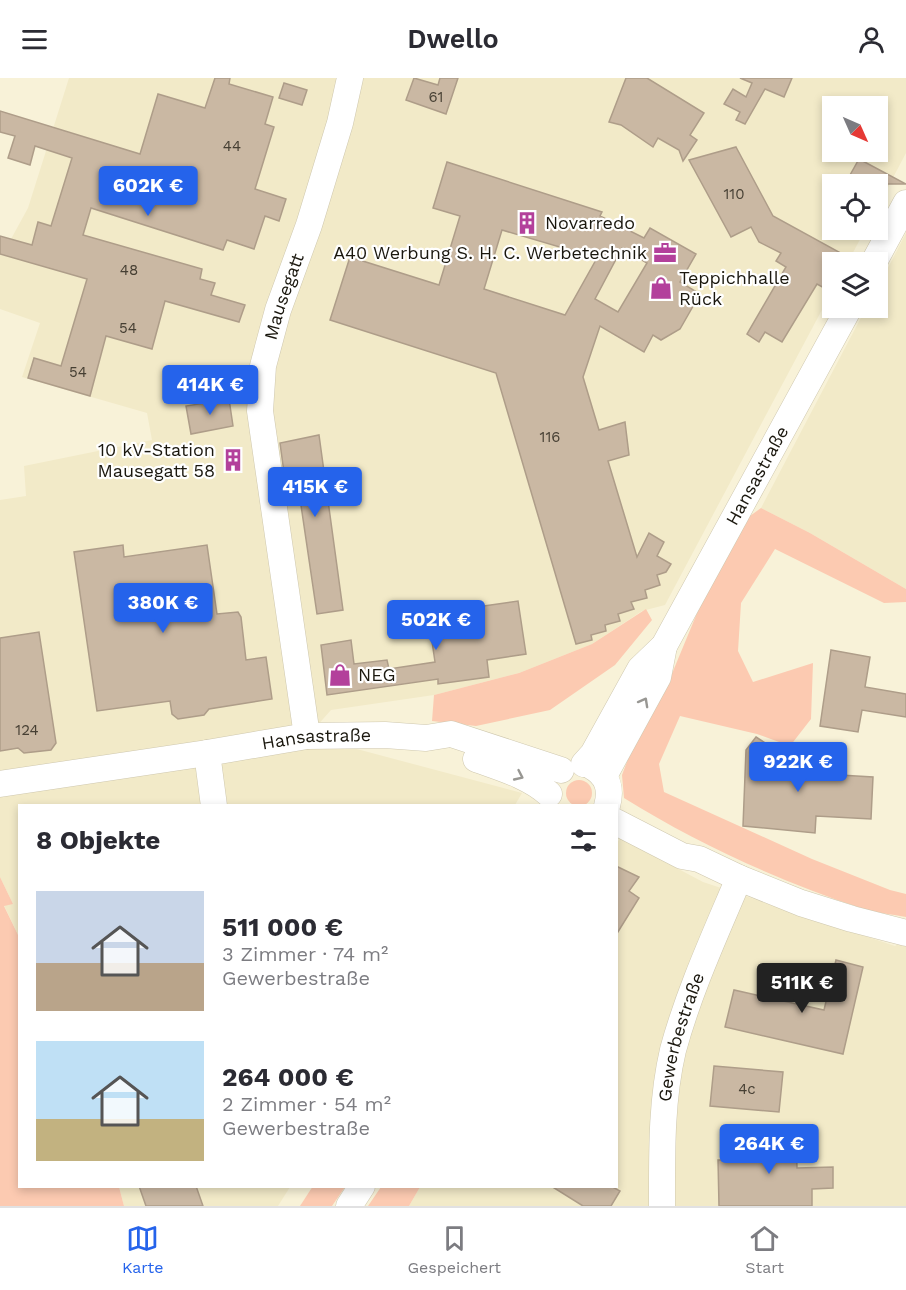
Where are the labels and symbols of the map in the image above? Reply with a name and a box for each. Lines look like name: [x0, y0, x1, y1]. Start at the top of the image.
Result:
house number: 61: [429, 88, 443, 106]
north arrow: [822, 96, 888, 162]
house number: 44: [223, 137, 241, 155]
pin: 602K €: [99, 166, 197, 217]
house number: 110: [723, 185, 745, 203]
building icon: Novarredo: [514, 210, 540, 236]
place label: Novarredo: [545, 212, 635, 233]
office icon: A40 Werbung S. H. C. Werbetechnik: [652, 240, 678, 266]
place label: A40 Werbung S. H. C. Werbetechnik: [333, 242, 647, 263]
street label: Mausegatt: [260, 250, 308, 342]
house number: 48: [120, 261, 138, 279]
place label: Teppichhalle Rück: [679, 267, 790, 309]
shop icon: Teppichhalle Rück: [648, 275, 674, 301]
house number: 54: [119, 319, 137, 337]
house number: 54: [69, 363, 87, 381]
pin: 414K €: [161, 365, 259, 416]
street label: Hansastraße: [721, 422, 792, 529]
house number: 116: [540, 428, 560, 446]
place label: 10 kV-Station Mausegatt 58: [98, 439, 215, 481]
building icon: 10 kV-Station Mausegatt 58: [220, 447, 246, 473]
pin: 415K €: [266, 467, 364, 518]
pin: 380K €: [114, 583, 212, 634]
pin: 502K €: [387, 600, 485, 651]
shop icon: NEG: [327, 662, 353, 688]
place label: NEG: [358, 664, 395, 685]
one-way arrow: [637, 697, 648, 708]
house number: 124: [15, 721, 39, 739]
street label: Hansastraße: [260, 724, 371, 754]
pin: 922K €: [749, 742, 847, 793]
one-way arrow: [513, 768, 524, 780]
pin: 511K €: [753, 963, 851, 1014]
street label: Gewerbestraße: [654, 969, 708, 1103]
house number: 4c: [738, 1080, 756, 1098]
pin: 264K €: [720, 1124, 818, 1175]

